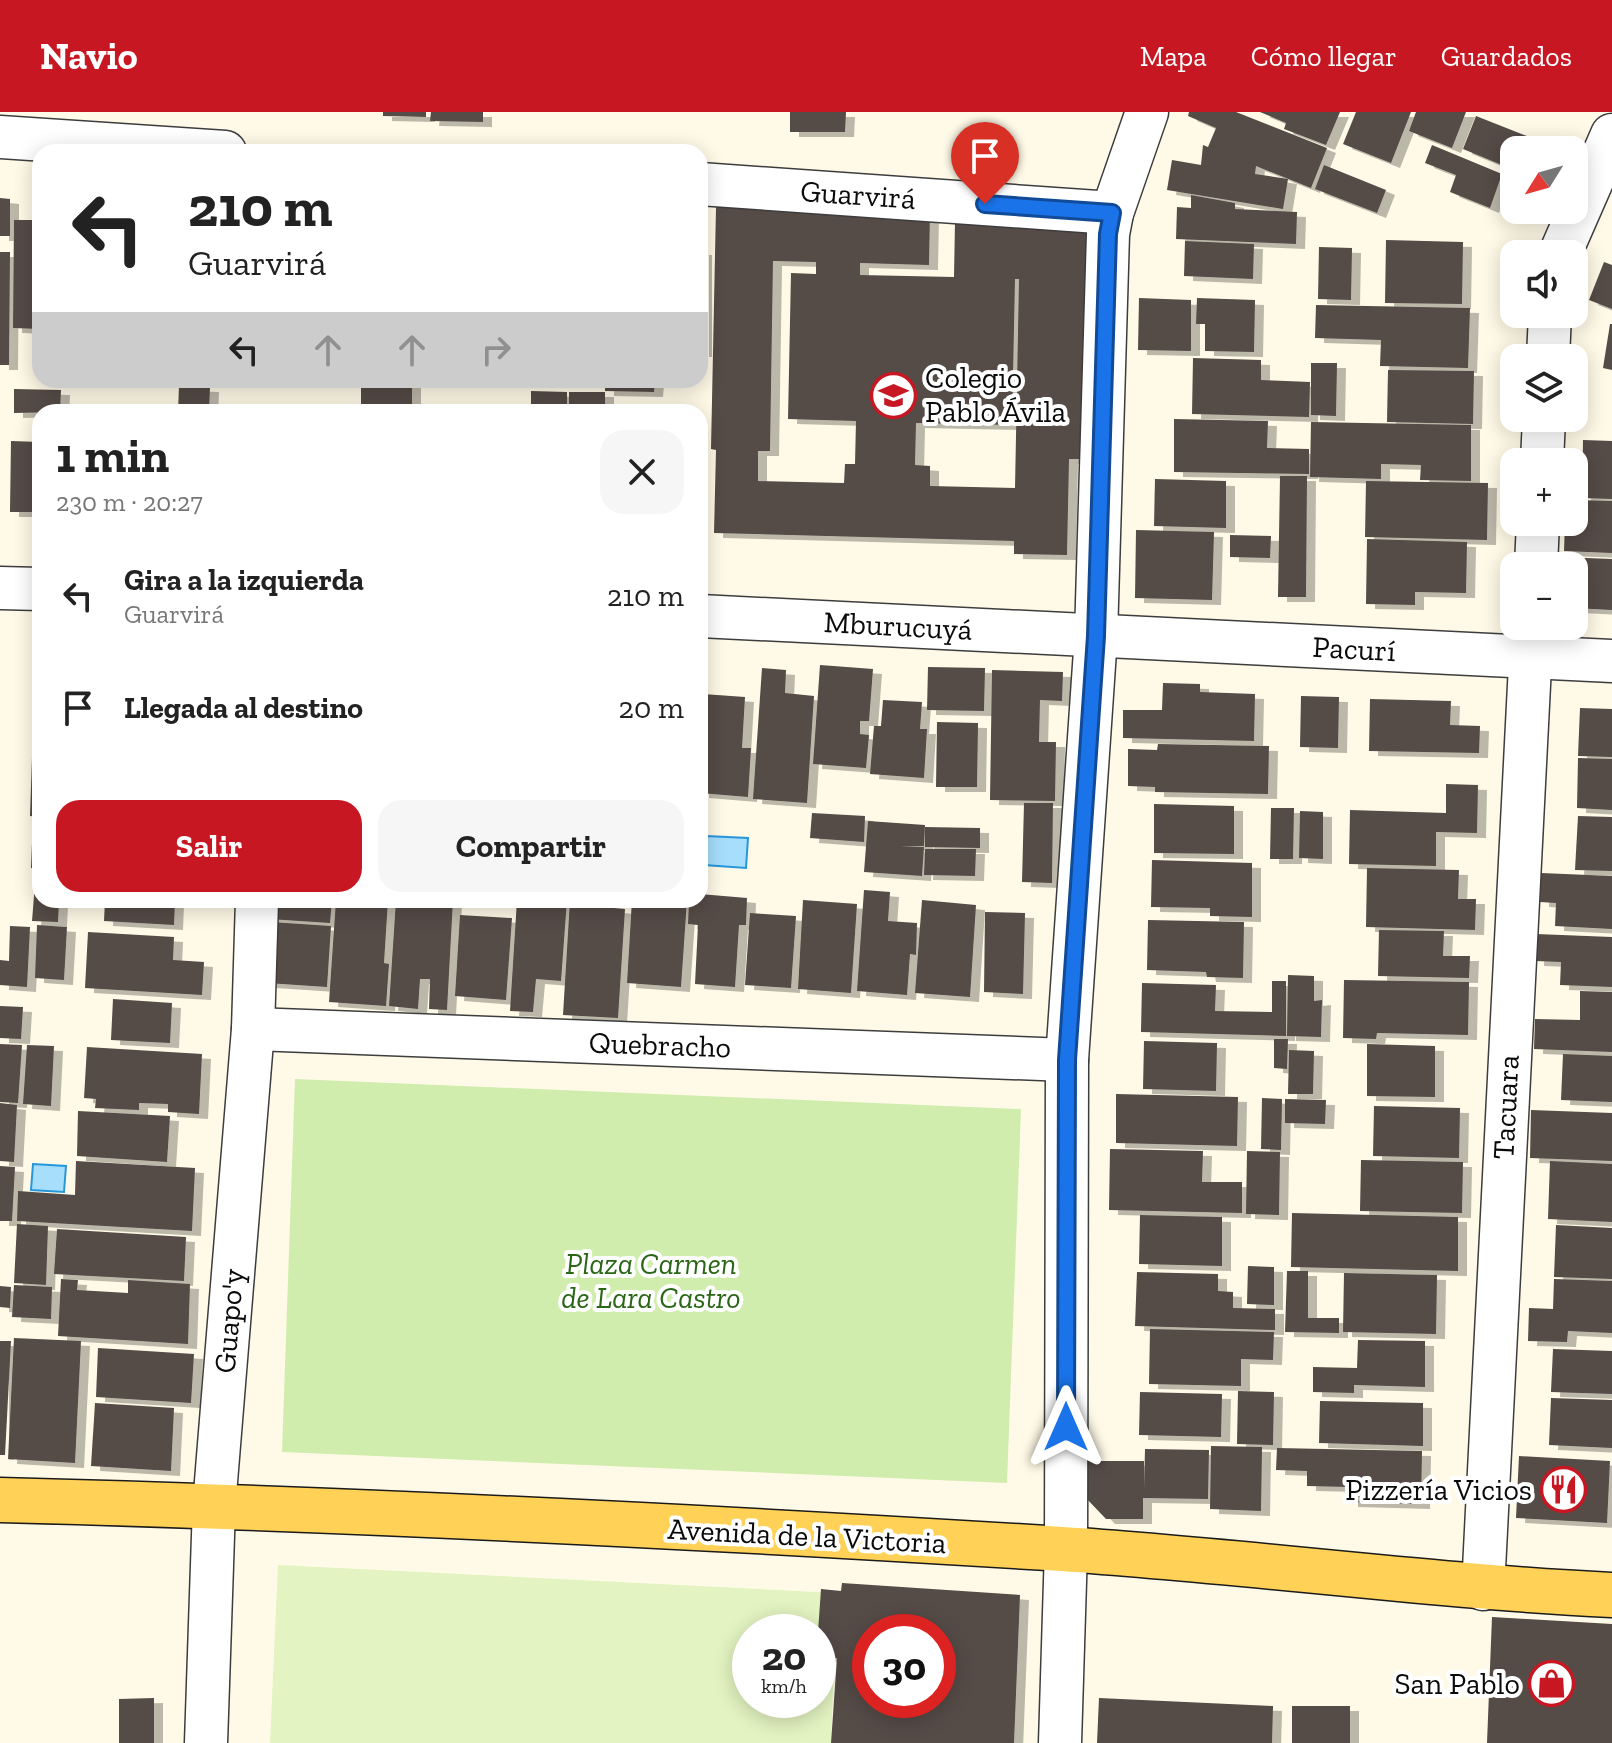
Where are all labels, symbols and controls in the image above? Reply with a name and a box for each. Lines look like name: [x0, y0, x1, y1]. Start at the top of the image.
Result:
text: Navio: [40, 33, 138, 79]
text: Mapa: [1140, 40, 1207, 73]
text: Cómo llegar: [1251, 40, 1397, 73]
text: Guardados: [1441, 40, 1572, 73]
pin: [951, 122, 1019, 204]
icon: arrive: [963, 134, 1007, 178]
north arrow: [1500, 136, 1588, 224]
map controls: [1500, 136, 1588, 640]
text: 210 m: [188, 173, 332, 240]
street label: Guarvirá: [799, 173, 917, 217]
icon: left: [56, 176, 160, 280]
button: sound: [1500, 240, 1588, 328]
text: Guarvirá: [188, 241, 327, 284]
icon: left: [222, 328, 266, 372]
icon: ahead: [306, 328, 350, 372]
icon: ahead: [390, 328, 434, 372]
icon: right: [474, 328, 518, 372]
button: layers: [1500, 344, 1588, 432]
place label: Colegio Pablo Ávila: [925, 360, 1066, 430]
school or university icon: Colegio Pablo Ávila: [870, 371, 918, 419]
text: 1 min: [56, 427, 169, 484]
button: close: [600, 430, 684, 514]
button: +: [1500, 448, 1588, 536]
text: 230 m · 20:27: [56, 486, 203, 518]
button: −: [1500, 552, 1588, 640]
text: Gira a la izquierda: [124, 562, 364, 598]
icon: left: [56, 574, 100, 618]
text: 210 m: [607, 578, 684, 614]
text: Guarvirá: [124, 598, 224, 630]
street label: Mburucuyá: [823, 604, 973, 648]
street label: Pacurí: [1311, 629, 1397, 669]
icon: arrive: [56, 686, 100, 730]
text: Llegada al destino: [124, 690, 363, 726]
text: 20 m: [619, 690, 684, 726]
button: Salir: [56, 800, 362, 892]
button: Compartir: [378, 800, 684, 892]
street label: Quebracho: [588, 1025, 732, 1065]
street label: Tacuara: [1485, 1054, 1527, 1160]
park label: Plaza Carmen de Lara Castro: [561, 1246, 741, 1316]
street label: Guapo'y: [207, 1267, 252, 1375]
position arrow: [1024, 1385, 1108, 1469]
restaurant icon: Pizzería Vicios: [1539, 1466, 1587, 1514]
place label: Pizzería Vicios: [1345, 1472, 1532, 1508]
street label: Avenida de la Victoria: [667, 1511, 947, 1561]
speed limit sign: 30: [852, 1614, 956, 1718]
text: 20: [762, 1632, 806, 1680]
shop icon: San Pablo: [1527, 1660, 1575, 1708]
place label: San Pablo: [1395, 1666, 1520, 1702]
text: km/h: [761, 1674, 807, 1698]

